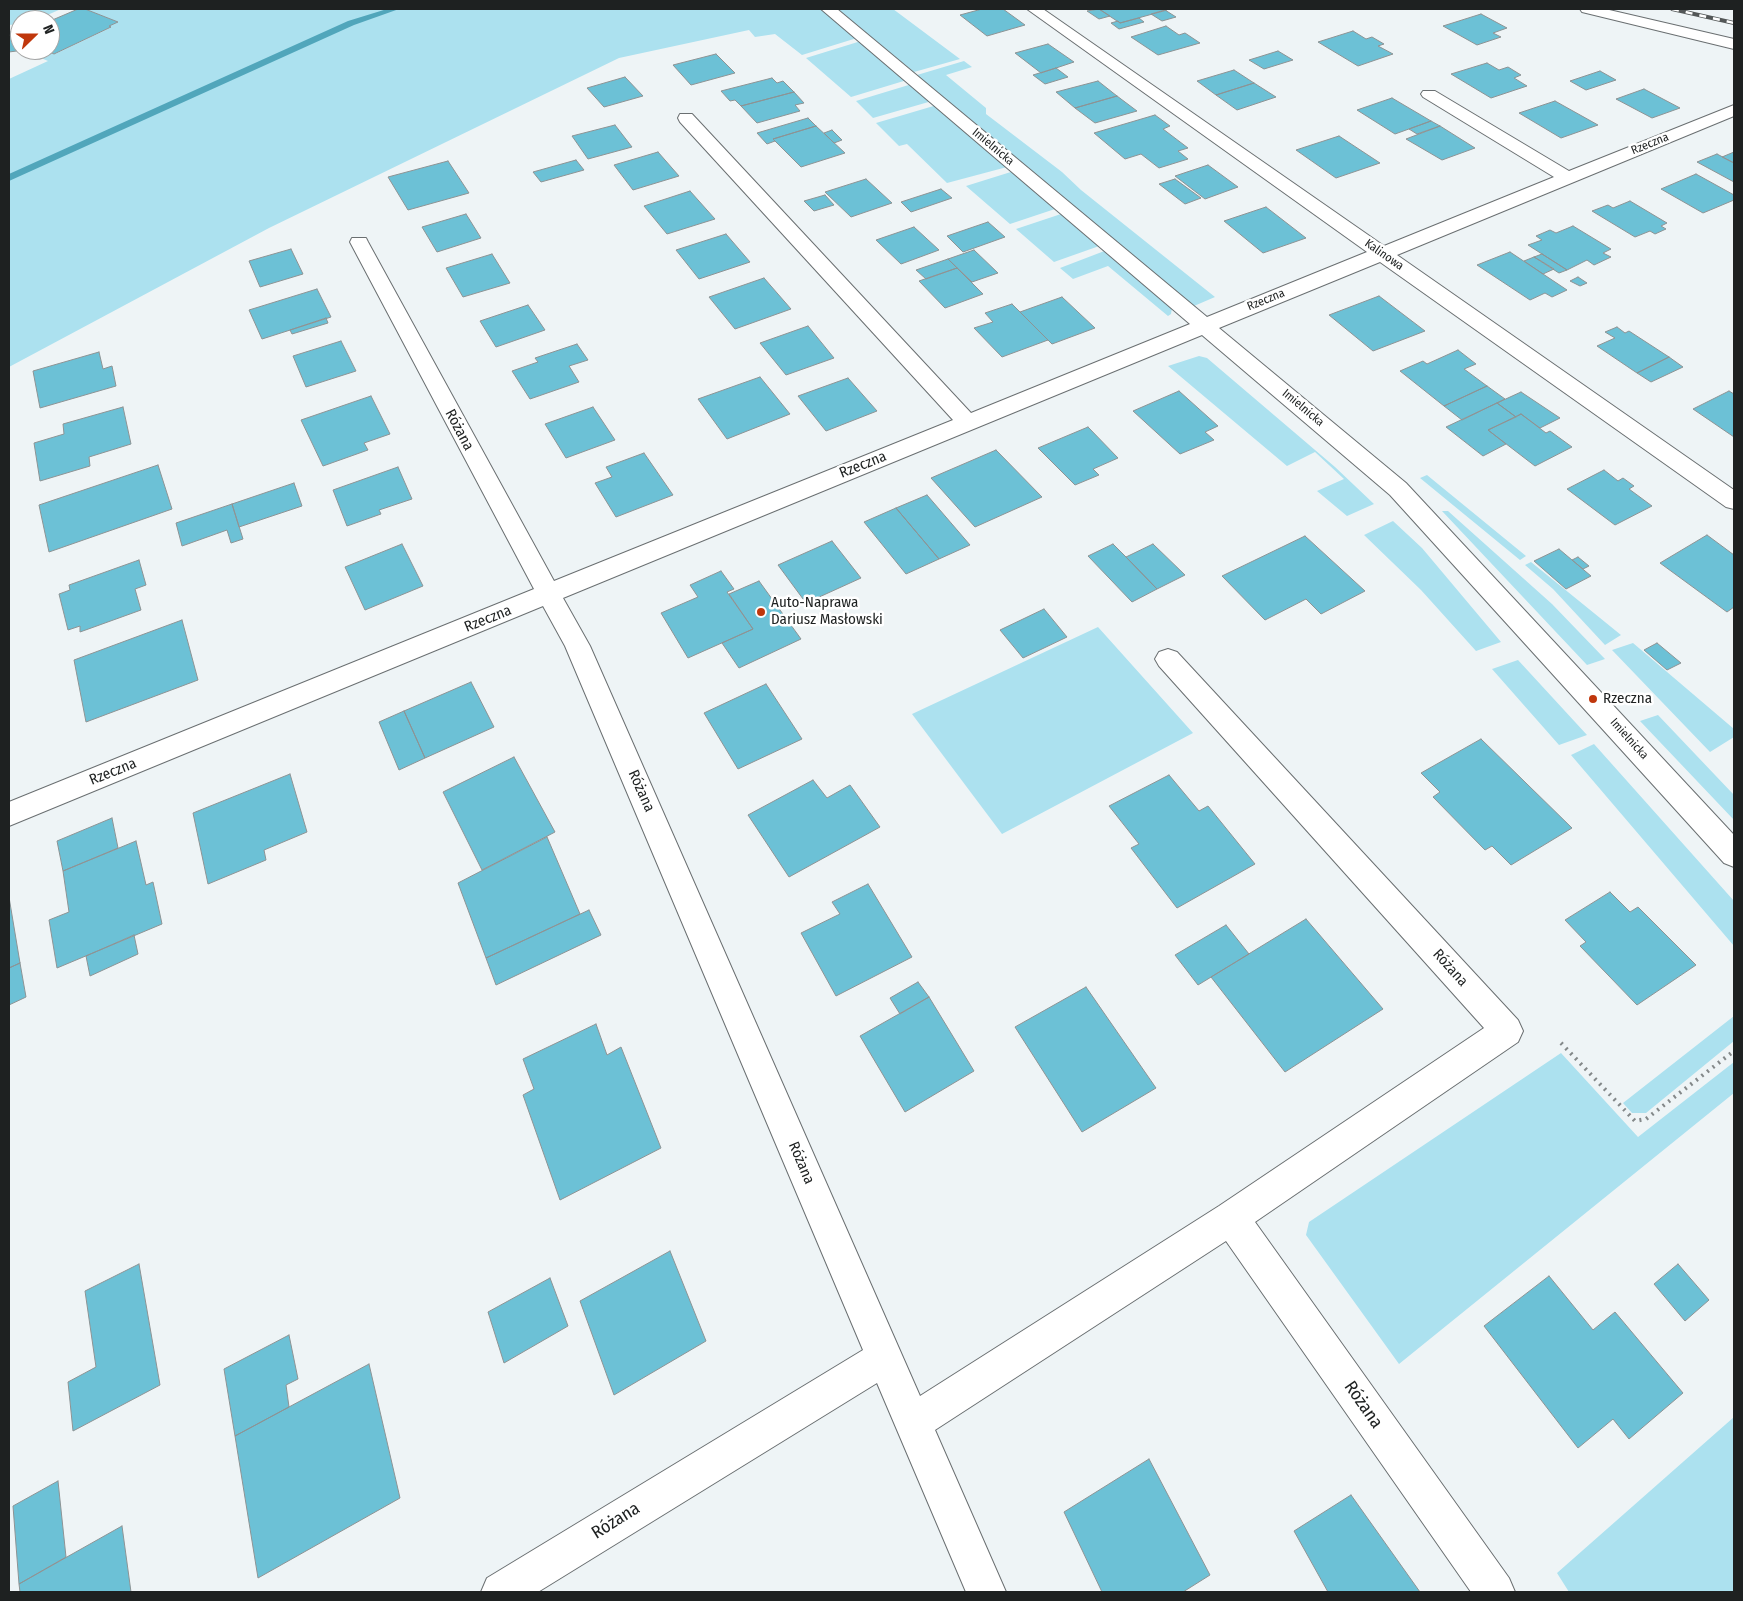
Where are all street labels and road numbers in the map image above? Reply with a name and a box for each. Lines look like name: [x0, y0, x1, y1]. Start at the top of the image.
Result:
street label: Imielnicka: [969, 125, 1017, 169]
street label: Rzeczna: [1629, 130, 1671, 158]
street label: Kalinowa: [1362, 236, 1406, 274]
street label: Rzeczna: [1245, 286, 1287, 314]
street label: Imielnicka: [1279, 386, 1327, 430]
street label: Różana: [441, 406, 477, 454]
street label: Rzeczna: [837, 447, 889, 483]
street label: Rzeczna: [462, 601, 514, 637]
street label: Imielnicka: [1607, 716, 1651, 762]
street label: Rzeczna: [87, 754, 139, 790]
street label: Różana: [624, 767, 658, 815]
street label: Różana: [1429, 946, 1471, 990]
street label: Różana: [784, 1139, 818, 1187]
street label: Różana: [1339, 1377, 1387, 1433]
street label: Różana: [588, 1498, 644, 1544]

